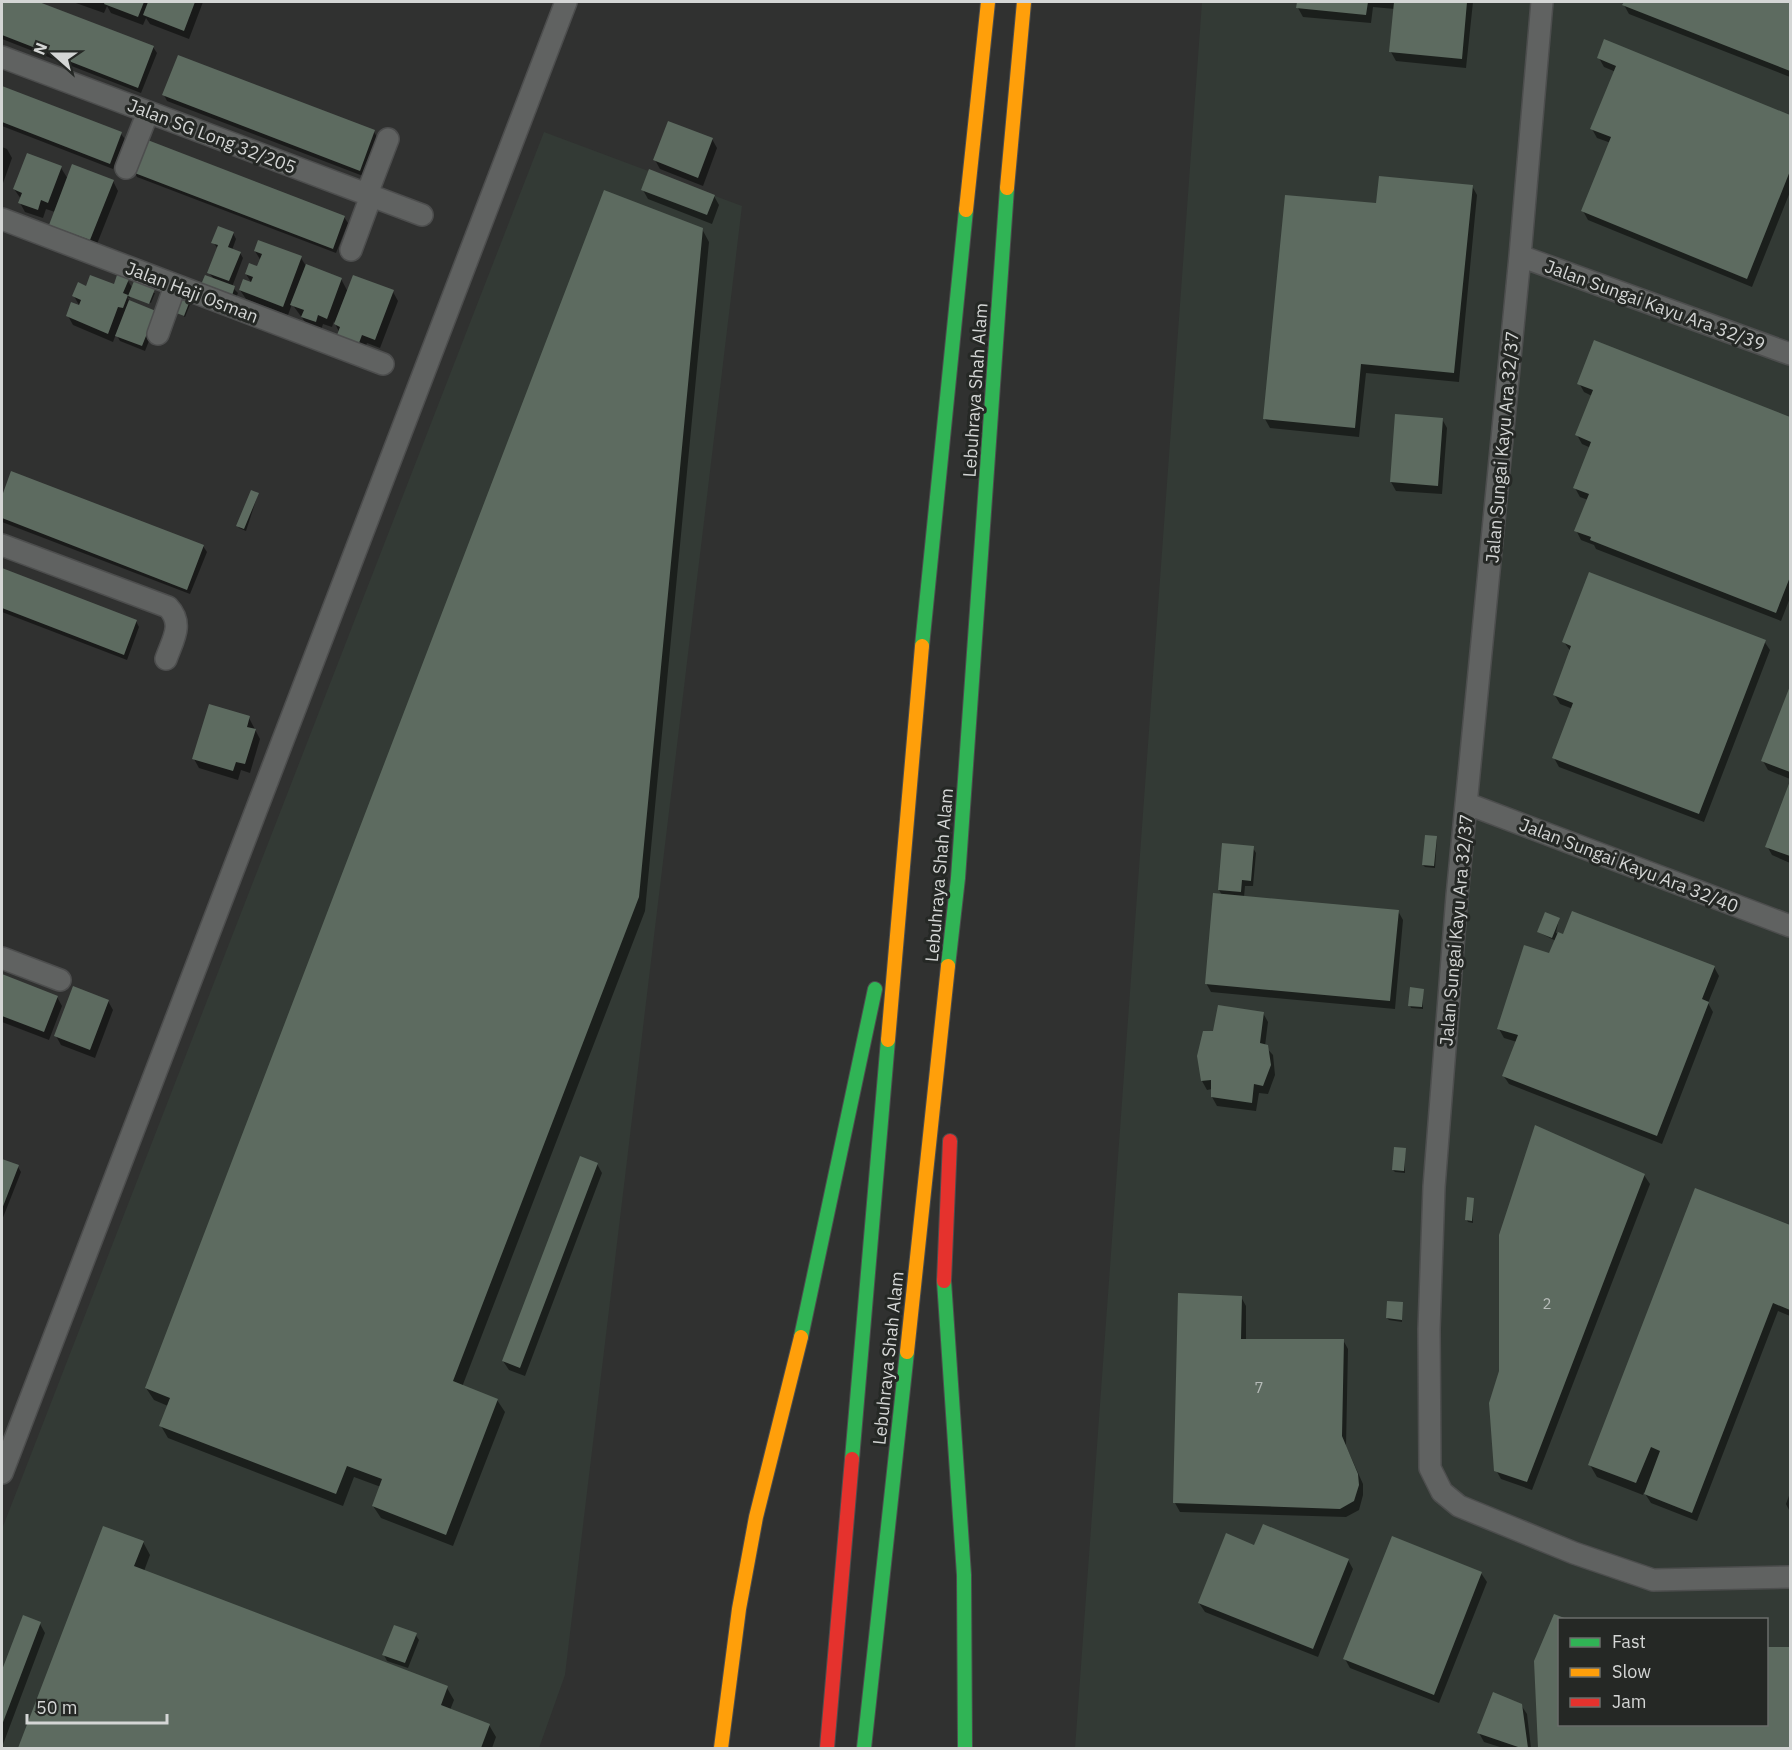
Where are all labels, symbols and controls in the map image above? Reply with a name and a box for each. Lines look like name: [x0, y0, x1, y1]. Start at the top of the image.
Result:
north arrow: [24, 24, 84, 84]
text: N: [29, 40, 51, 58]
street label: Jalan SG Long 32/205: [124, 93, 300, 179]
street label: Jalan Sungai Kayu Ara 32/39: [1542, 254, 1768, 356]
street label: Jalan Haji Osman: [122, 256, 262, 328]
street label: Lebuhraya Shah Alam: [957, 302, 993, 478]
street label: Jalan Sungai Kayu Ara 32/37: [1480, 330, 1524, 564]
street label: Lebuhraya Shah Alam: [920, 787, 958, 963]
street label: Jalan Sungai Kayu Ara 32/37: [1434, 813, 1478, 1047]
street label: Jalan Sungai Kayu Ara 32/40: [1516, 813, 1742, 917]
street label: Lebuhraya Shah Alam: [867, 1270, 909, 1446]
house number: 2: [1542, 1294, 1552, 1313]
house number: 7: [1254, 1378, 1264, 1397]
legend: [1558, 1618, 1768, 1726]
text: Fast: [1612, 1630, 1646, 1653]
text: Slow: [1612, 1660, 1651, 1683]
scale bar: [27, 1687, 166, 1725]
text: Jam: [1612, 1690, 1647, 1713]
text: 50 m: [36, 1696, 78, 1719]

